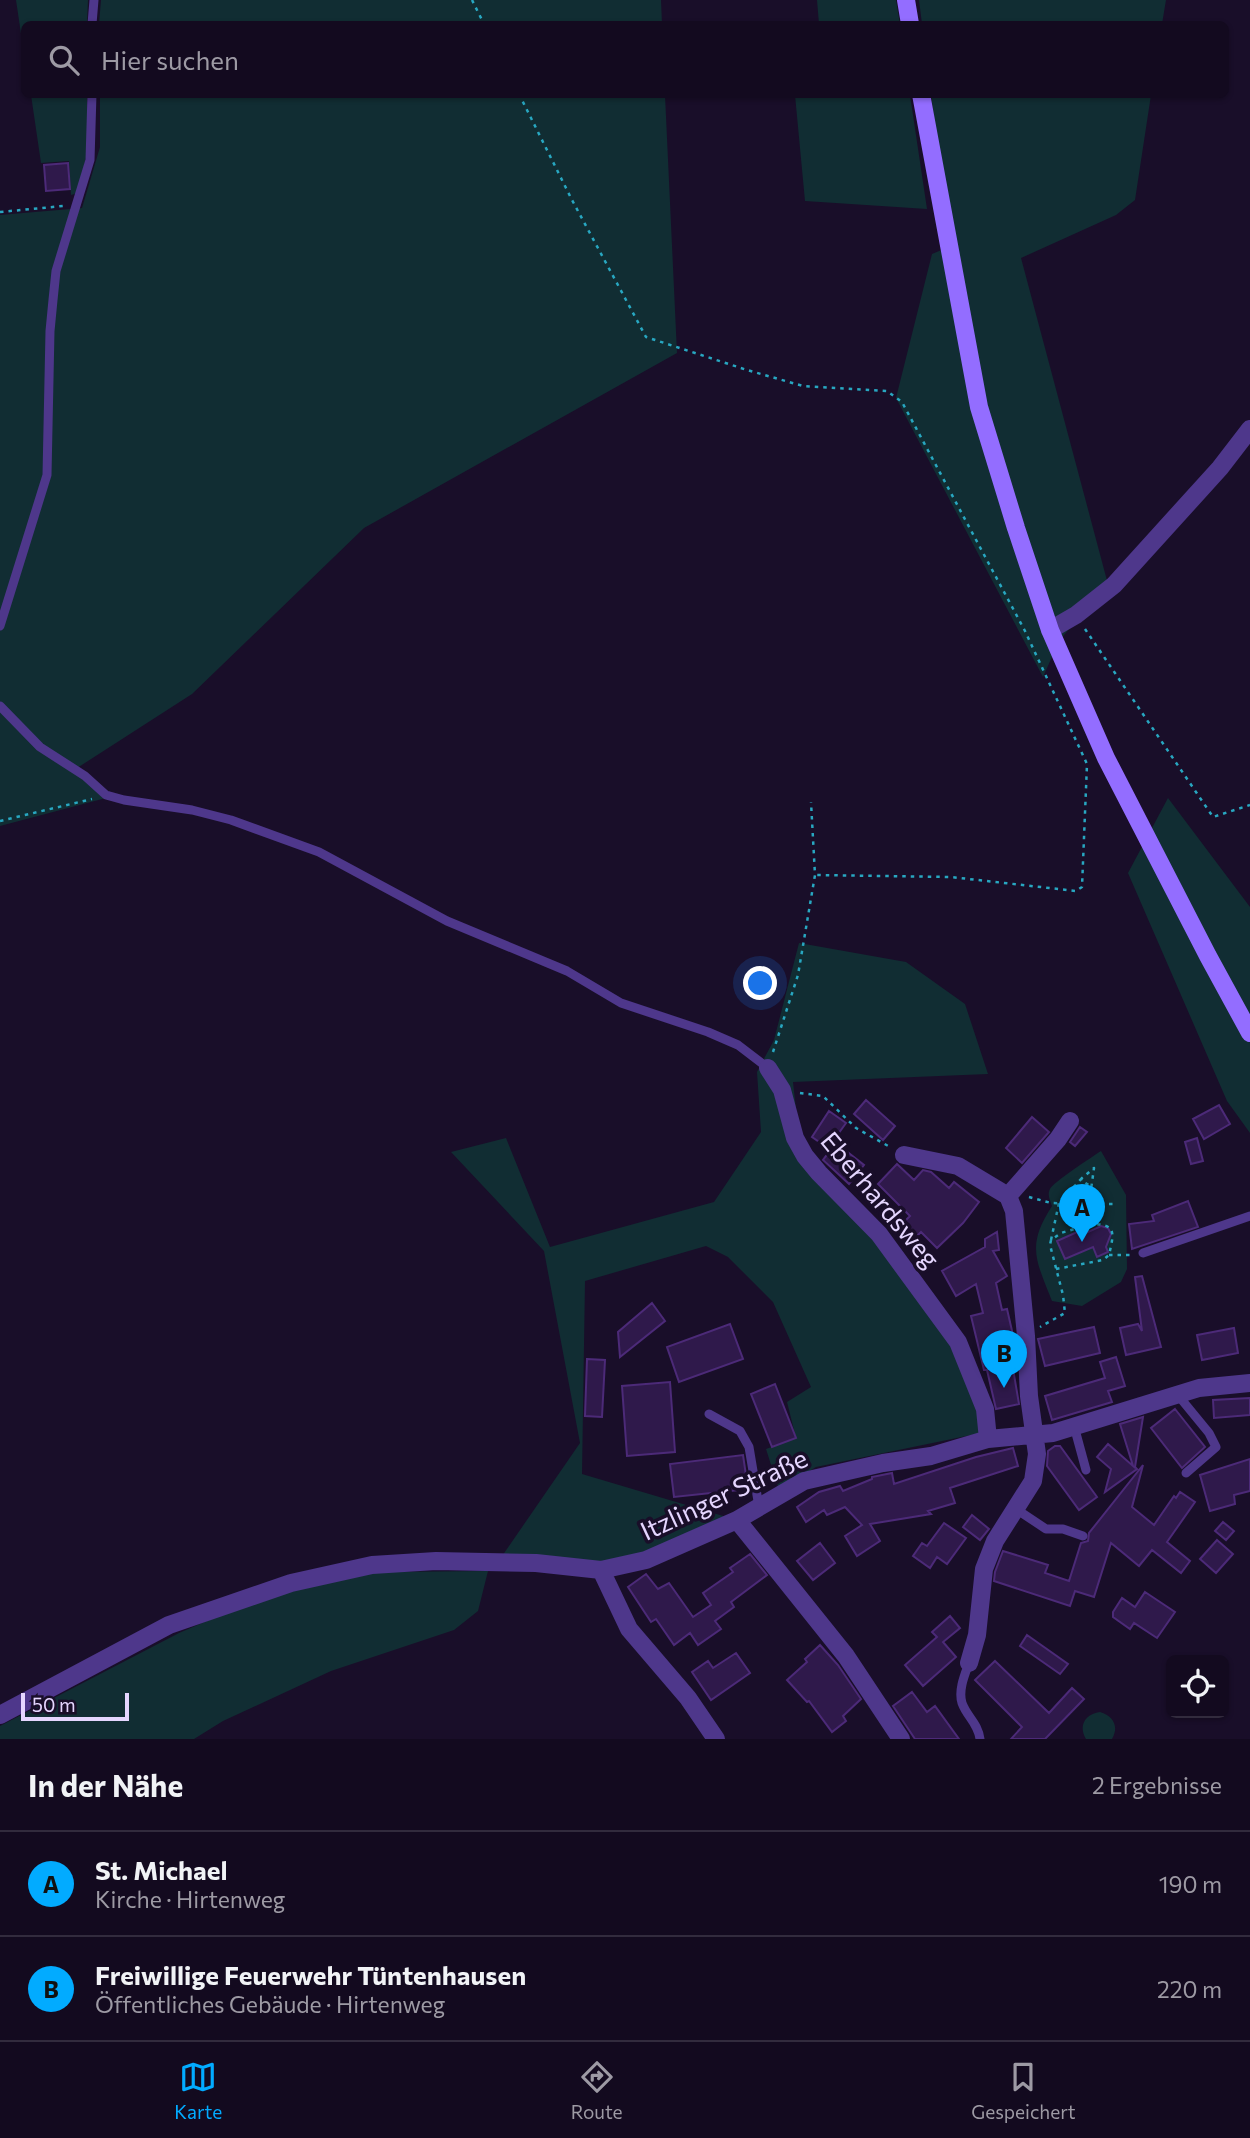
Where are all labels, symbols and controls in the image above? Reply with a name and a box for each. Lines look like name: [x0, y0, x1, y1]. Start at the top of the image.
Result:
search box: [21, 21, 1229, 98]
icon: search: [45, 41, 83, 79]
text: Hier suchen: [101, 44, 239, 75]
your location: [743, 966, 777, 1000]
street label: Eberhardsweg: [815, 1125, 947, 1273]
pin: A: [1059, 1184, 1105, 1242]
pin: B: [981, 1330, 1027, 1388]
street label: Itzlinger Straße: [635, 1441, 812, 1546]
map controls: [1166, 1655, 1229, 1718]
button: locate: [1166, 1655, 1229, 1718]
scale bar: [21, 1690, 130, 1722]
text: 50 m: [32, 1693, 76, 1716]
text: In der Nähe: [28, 1766, 183, 1803]
text: 2 Ergebnisse: [1092, 1771, 1222, 1799]
text: St. Michael: [95, 1854, 228, 1885]
text: A: [43, 1870, 59, 1898]
text: 190 m: [1159, 1870, 1222, 1898]
text: Kirche · Hirtenweg: [95, 1885, 285, 1913]
text: Freiwillige Feuerwehr Tüntenhausen: [95, 1959, 526, 1990]
text: B: [43, 1975, 59, 2003]
text: 220 m: [1157, 1975, 1222, 2003]
text: Öffentliches Gebäude · Hirtenweg: [95, 1990, 445, 2018]
tab: Karte: [174, 2058, 222, 2123]
tab: Route: [571, 2058, 623, 2123]
tab: Gespeichert: [971, 2058, 1076, 2123]

